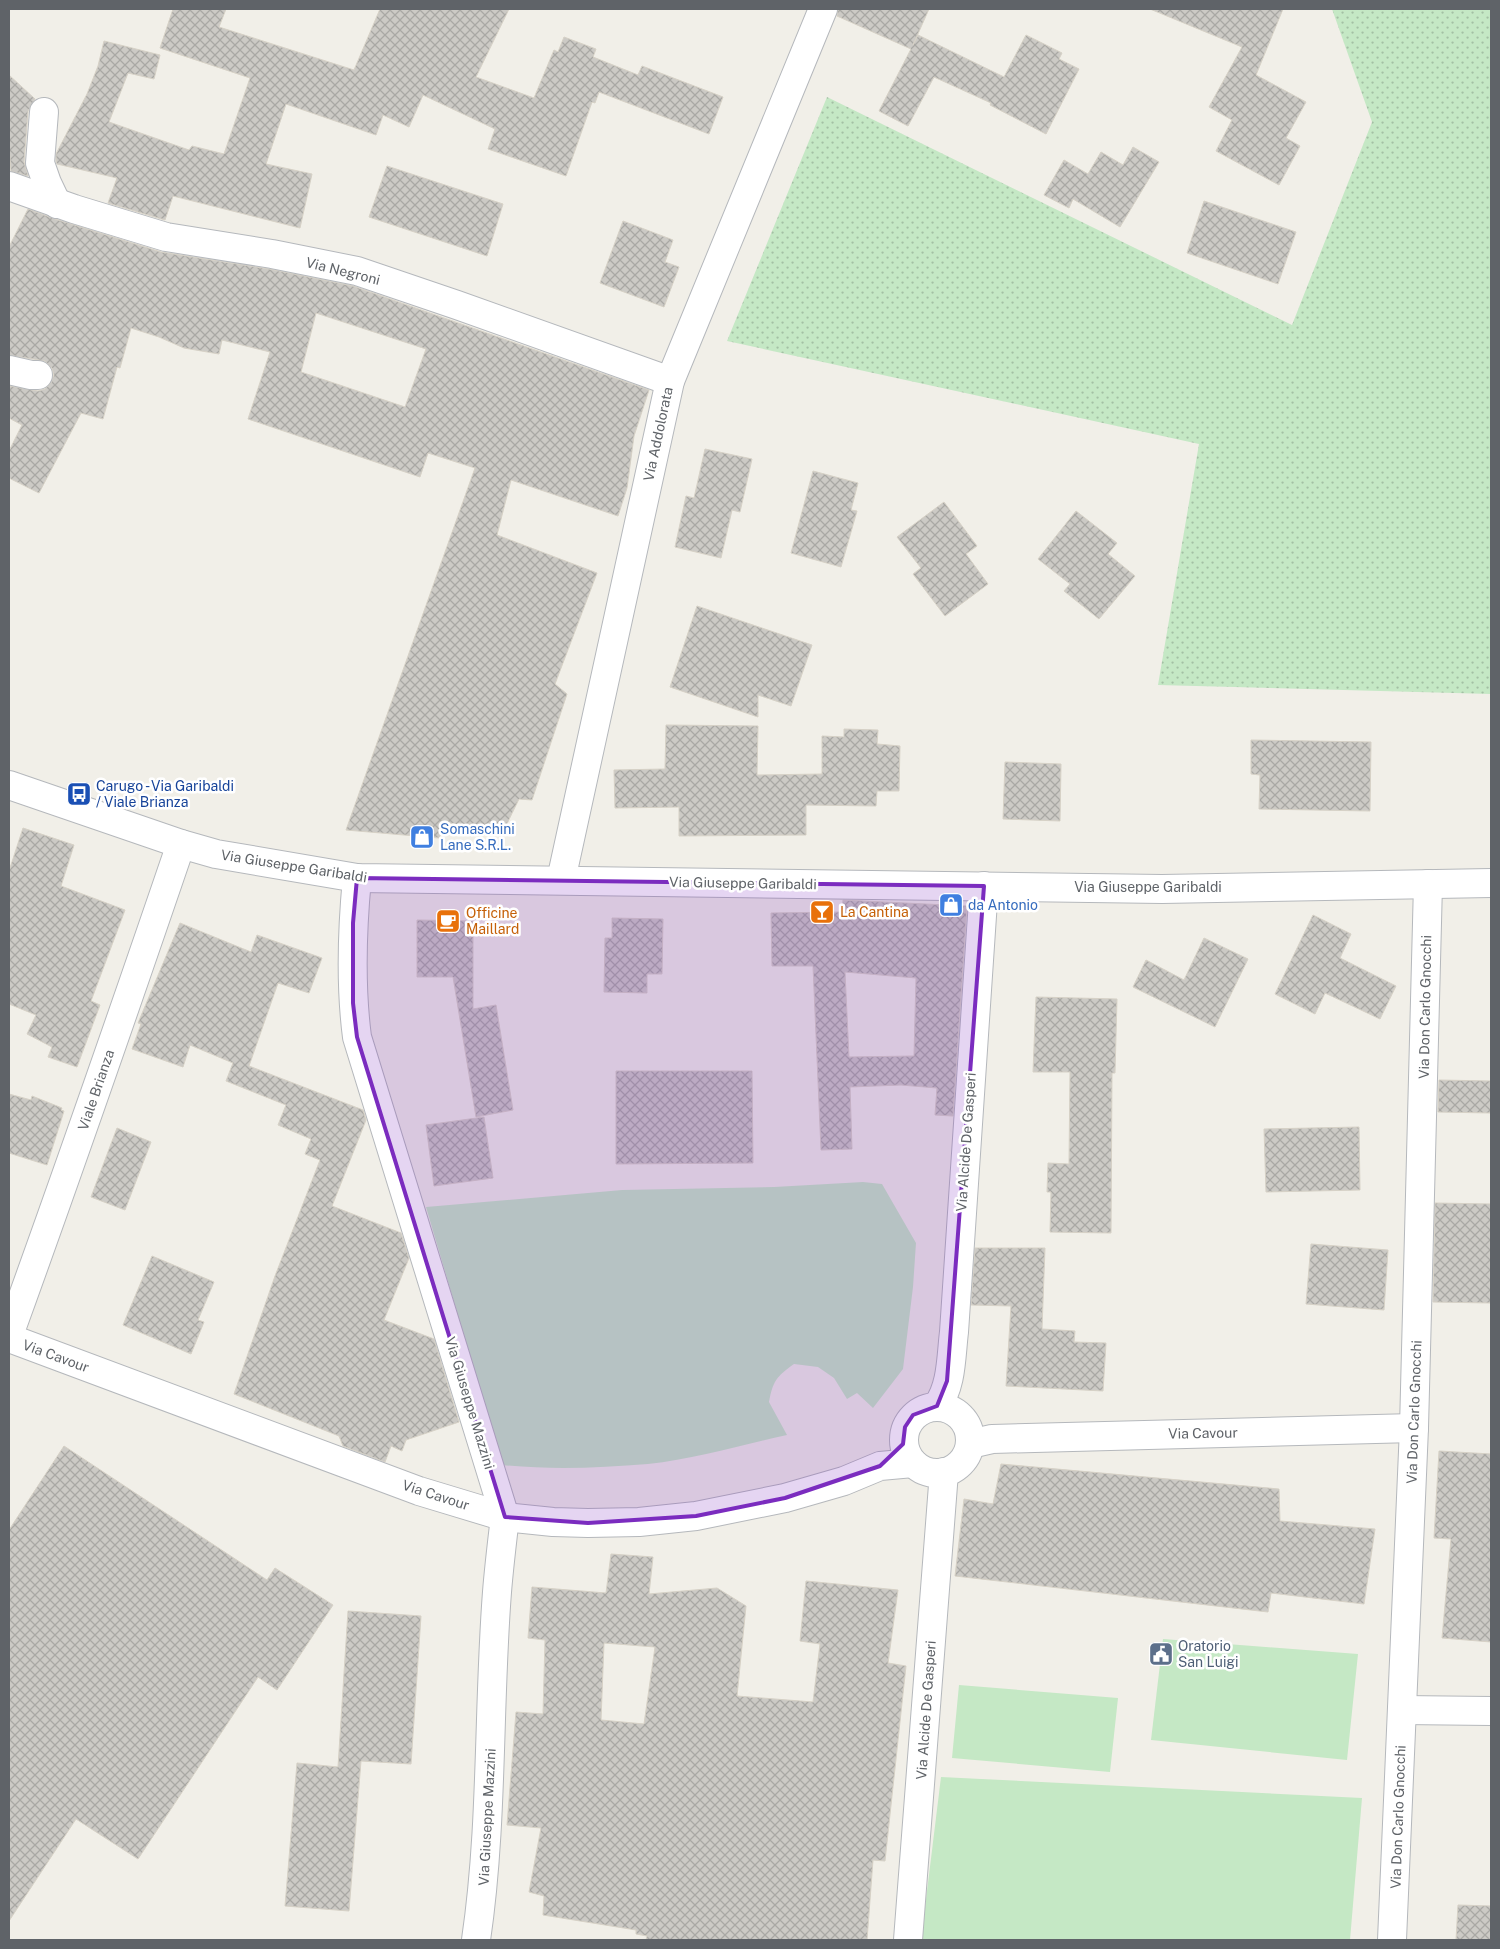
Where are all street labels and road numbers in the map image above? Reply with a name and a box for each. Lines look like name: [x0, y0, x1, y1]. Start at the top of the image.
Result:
street label: Via Negroni: [304, 254, 382, 288]
street label: Via Addolorata: [640, 385, 676, 483]
street label: Via Giuseppe Garibaldi: [220, 847, 368, 885]
street label: Via Giuseppe Garibaldi: [669, 874, 817, 892]
street label: Via Giuseppe Garibaldi: [1074, 879, 1222, 895]
street label: Via Don Carlo Gnocchi: [1416, 935, 1434, 1079]
street label: Viale Brianza: [75, 1047, 117, 1133]
street label: Via Alcide De Gasperi: [953, 1072, 979, 1212]
street label: Via Giuseppe Mazzini: [442, 1335, 498, 1471]
street label: Via Cavour: [21, 1337, 91, 1375]
street label: Via Don Carlo Gnocchi: [1403, 1340, 1425, 1484]
street label: Via Cavour: [1168, 1424, 1238, 1442]
street label: Via Cavour: [400, 1477, 472, 1513]
street label: Via Alcide De Gasperi: [913, 1640, 939, 1780]
street label: Via Don Carlo Gnocchi: [1387, 1745, 1409, 1889]
street label: Via Giuseppe Mazzini: [475, 1748, 499, 1886]

